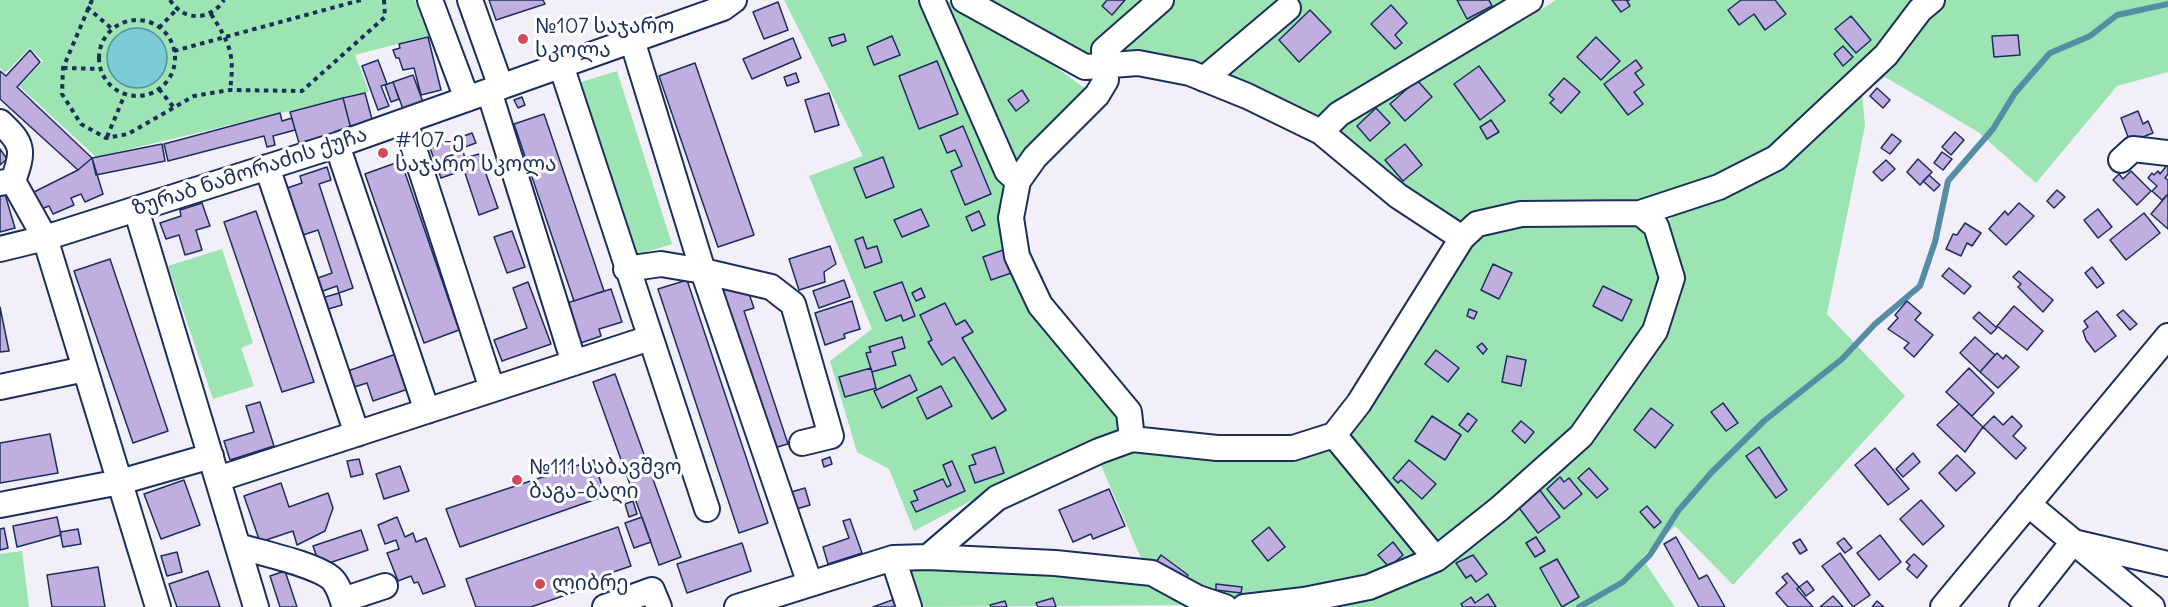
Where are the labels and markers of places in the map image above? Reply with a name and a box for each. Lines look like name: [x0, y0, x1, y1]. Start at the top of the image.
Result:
place label: №107 საჯარო სკოლა: [535, 14, 674, 64]
marker: №107 საჯარო სკოლა: [516, 32, 530, 46]
place label: #107-ე საჯარო სკოლა: [395, 128, 557, 178]
marker: #107-ე საჯარო სკოლა: [376, 146, 390, 160]
place label: №111 საბავშვო ბაგა-ბაღი: [529, 455, 682, 505]
marker: №111 საბავშვო ბაგა-ბაღი: [510, 473, 524, 487]
place label: ლიბრე: [552, 571, 629, 597]
marker: ლიბრე: [533, 577, 547, 591]

